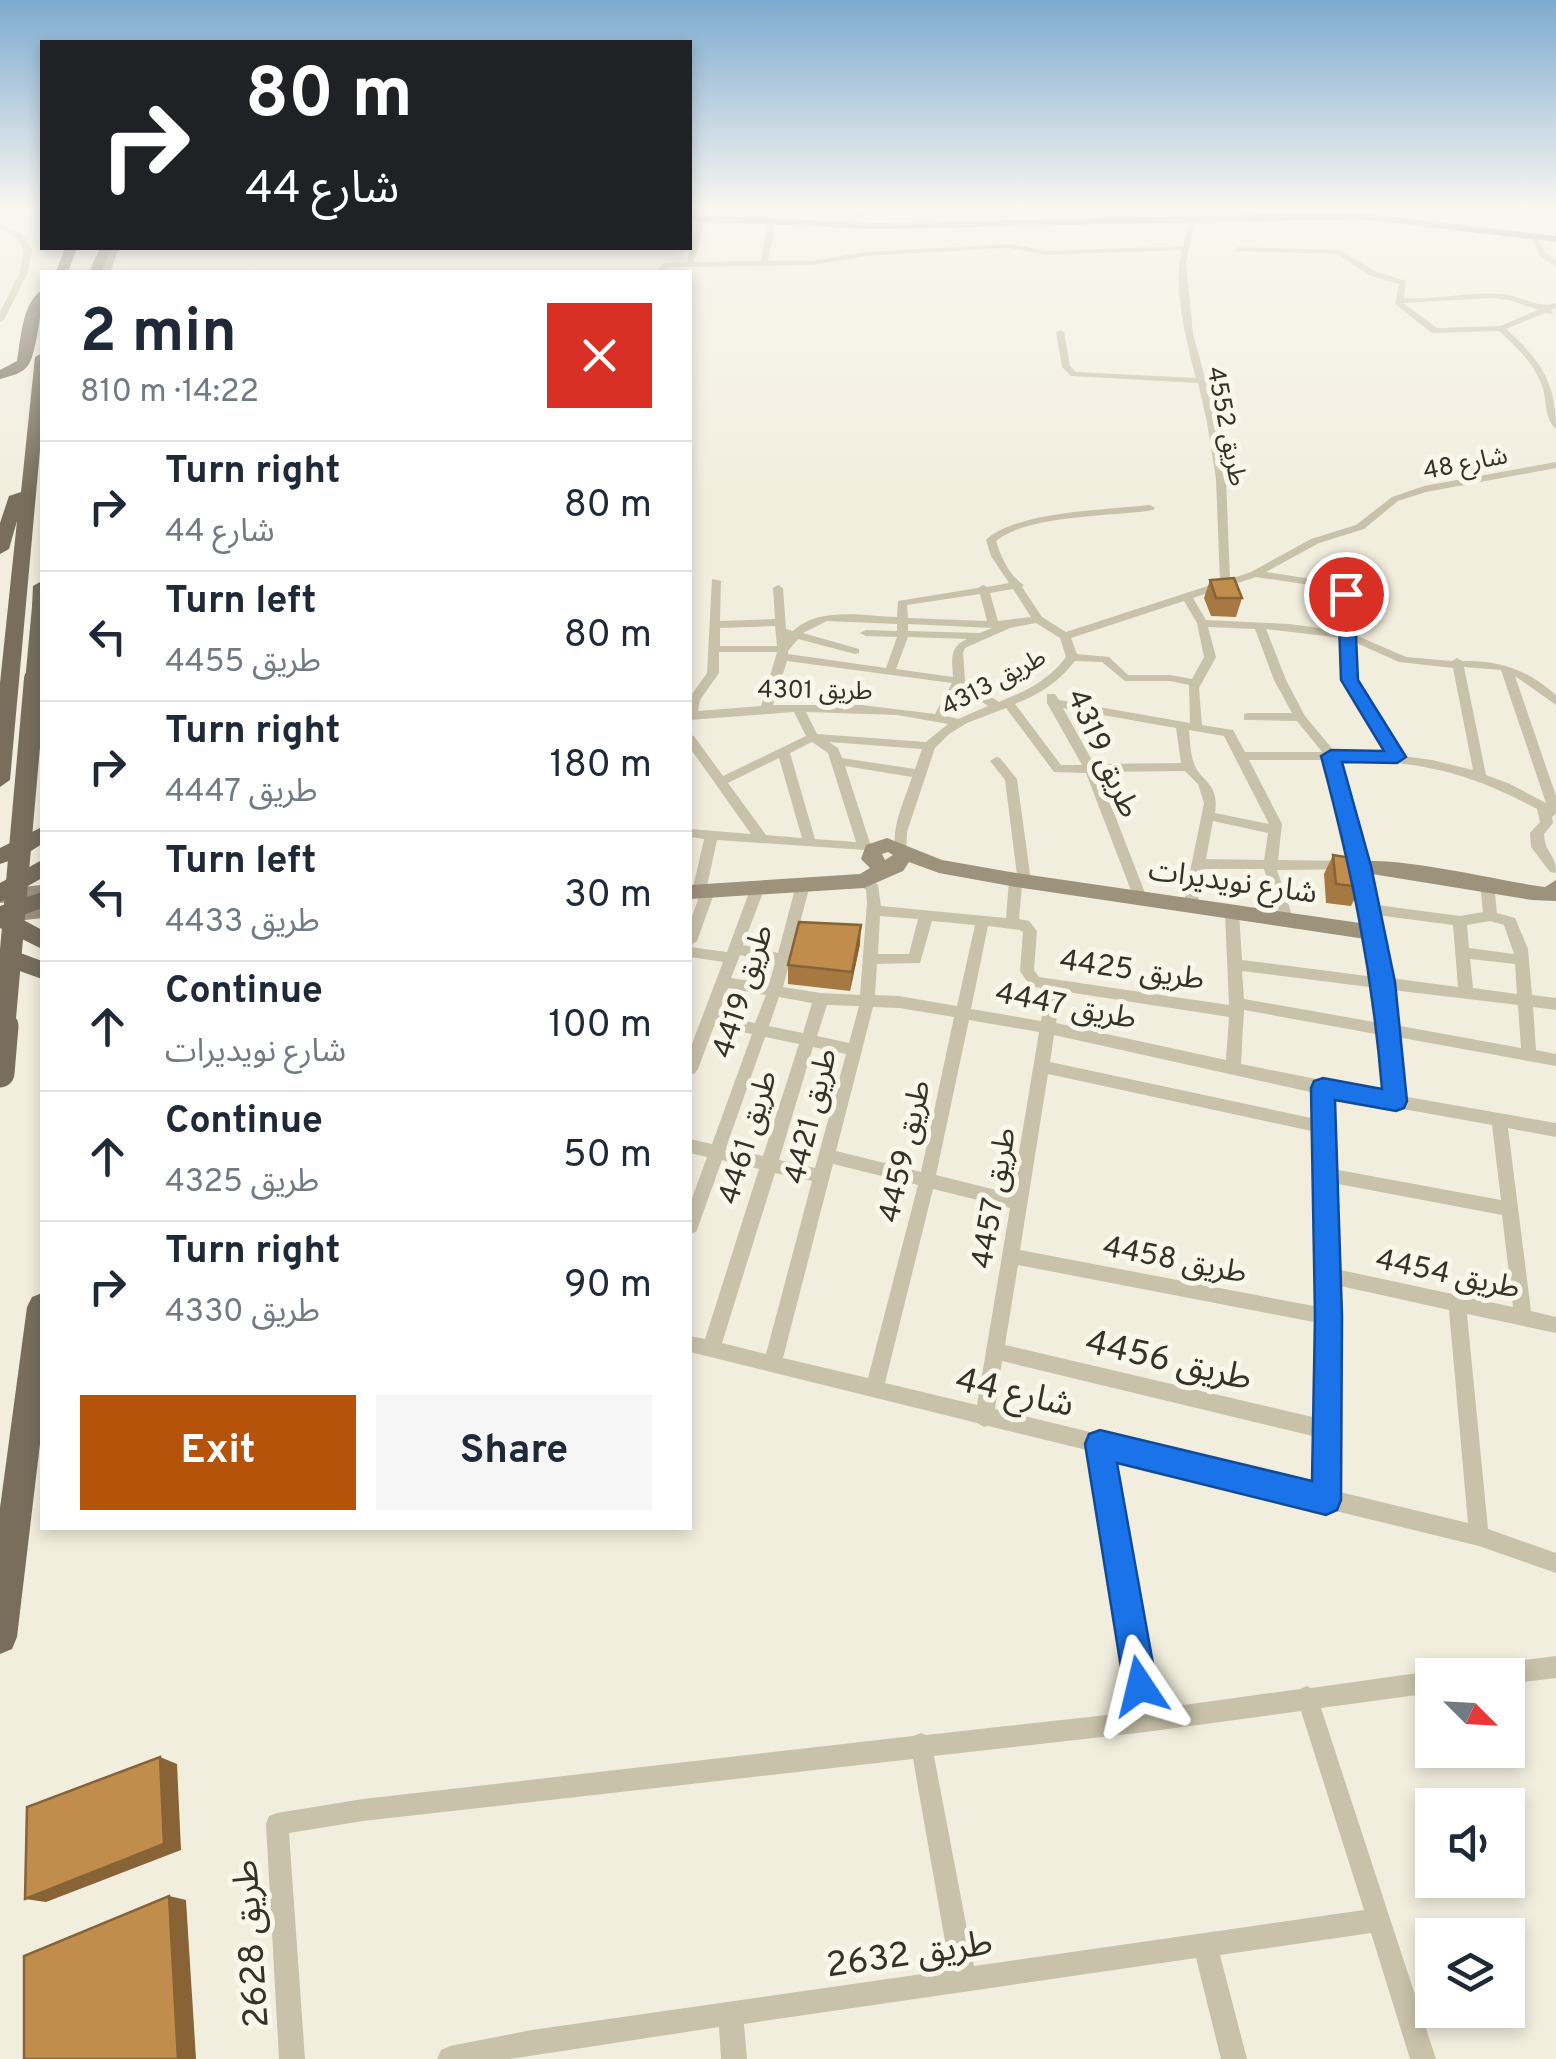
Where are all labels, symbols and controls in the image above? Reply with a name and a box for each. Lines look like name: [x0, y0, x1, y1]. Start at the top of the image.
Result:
text: 80 m: [245, 53, 413, 142]
icon: right: [80, 80, 210, 210]
text: شارع 44: [245, 162, 399, 219]
text: 2 min: [80, 297, 237, 373]
button: close: [547, 303, 652, 408]
street label: طريق 4552: [1198, 364, 1252, 489]
text: 810 m · 14:22: [80, 373, 259, 413]
street label: شارع 48: [1421, 441, 1511, 489]
text: Turn right: [165, 448, 340, 497]
icon: right: [80, 479, 135, 534]
text: 80 m: [564, 482, 652, 531]
text: شارع 44: [165, 513, 275, 553]
pin: [1304, 552, 1389, 637]
icon: arrive: [1319, 567, 1374, 622]
text: Turn left: [165, 578, 317, 627]
icon: left: [80, 609, 135, 664]
text: 80 m: [564, 612, 652, 661]
text: طريق 4455: [165, 643, 321, 683]
street label: طريق 4313: [936, 643, 1052, 725]
street label: طريق 4301: [757, 675, 873, 709]
street label: طريق 4319: [1057, 684, 1147, 824]
text: Turn right: [165, 708, 340, 757]
icon: right: [80, 739, 135, 794]
text: 180 m: [549, 742, 652, 791]
text: طريق 4447: [165, 773, 317, 813]
text: Turn left: [165, 838, 317, 887]
street label: شارع نويديرات: [1146, 853, 1319, 915]
icon: left: [80, 869, 135, 924]
text: 30 m: [564, 872, 652, 921]
text: طريق 4433: [165, 903, 320, 943]
street label: طريق 4419: [705, 920, 783, 1063]
street label: طريق 4425: [1057, 943, 1206, 1000]
text: Continue: [165, 968, 323, 1017]
street label: طريق 4447: [992, 976, 1139, 1039]
icon: ahead: [80, 999, 135, 1054]
text: 100 m: [548, 1002, 652, 1051]
text: شارع نويديرات: [165, 1033, 346, 1073]
street label: طريق 4421: [778, 1045, 847, 1188]
street label: طريق 4461: [712, 1066, 787, 1209]
street label: طريق 4459: [872, 1077, 941, 1226]
text: Continue: [165, 1098, 323, 1147]
street label: طريق 4457: [965, 1125, 1026, 1272]
icon: ahead: [80, 1129, 135, 1184]
text: 50 m: [563, 1132, 652, 1181]
text: طريق 4325: [165, 1163, 319, 1203]
text: Turn right: [165, 1228, 340, 1277]
street label: طريق 4458: [1099, 1229, 1250, 1294]
street label: طريق 4454: [1372, 1242, 1523, 1309]
icon: right: [80, 1259, 135, 1314]
text: 90 m: [564, 1262, 652, 1311]
text: طريق 4330: [165, 1293, 320, 1333]
street label: طريق 4456: [1081, 1321, 1256, 1402]
street label: شارع 44: [951, 1359, 1078, 1430]
button: Exit: [80, 1395, 356, 1510]
button: Share: [376, 1395, 652, 1510]
position arrow: [1088, 1634, 1192, 1738]
north arrow: [1415, 1658, 1525, 1768]
map controls: [1415, 1658, 1525, 2028]
button: sound: [1415, 1788, 1525, 1898]
street label: طريق 2628: [225, 1858, 281, 2029]
button: layers: [1415, 1918, 1525, 2028]
street label: طريق 2632: [823, 1923, 995, 1989]

